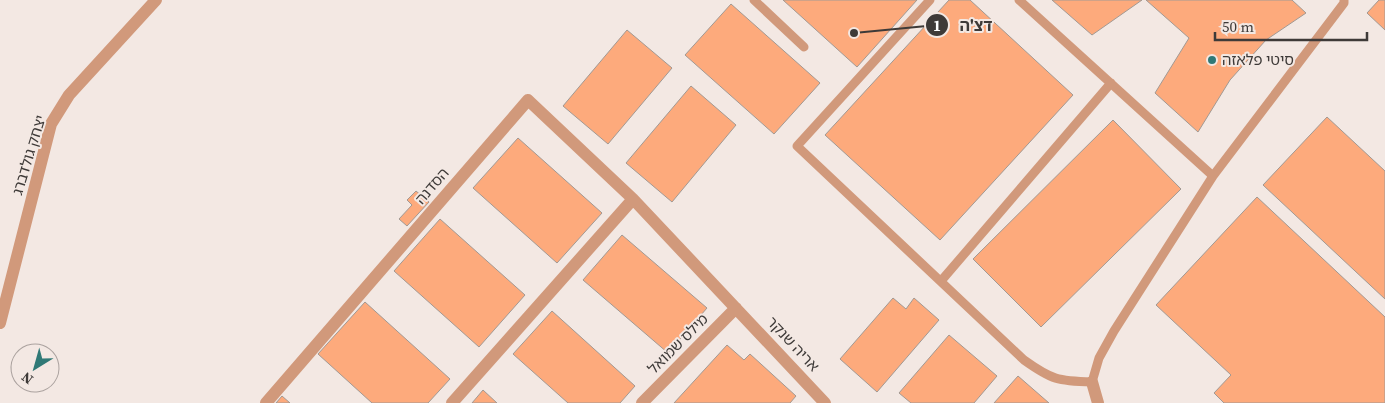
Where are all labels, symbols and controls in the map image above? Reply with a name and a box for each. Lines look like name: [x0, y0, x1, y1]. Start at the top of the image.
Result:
callout: דצ'ה: [924, 10, 1002, 41]
scale bar: [1215, 10, 1368, 42]
text: דצ'ה: [960, 14, 992, 36]
text: 1: [933, 15, 941, 36]
text: 50 m: [1222, 16, 1254, 37]
place label: סיטי פלאזה: [1222, 49, 1294, 70]
marker: סיטי פלאזה: [1206, 54, 1218, 66]
street label: יצחק גולדברג: [6, 112, 51, 197]
street label: הסדנה: [410, 163, 453, 209]
street label: מילס שמואל: [643, 309, 713, 379]
street label: אריה שנקר: [762, 312, 824, 376]
north arrow: [10, 343, 60, 393]
text: N: [17, 367, 37, 389]

